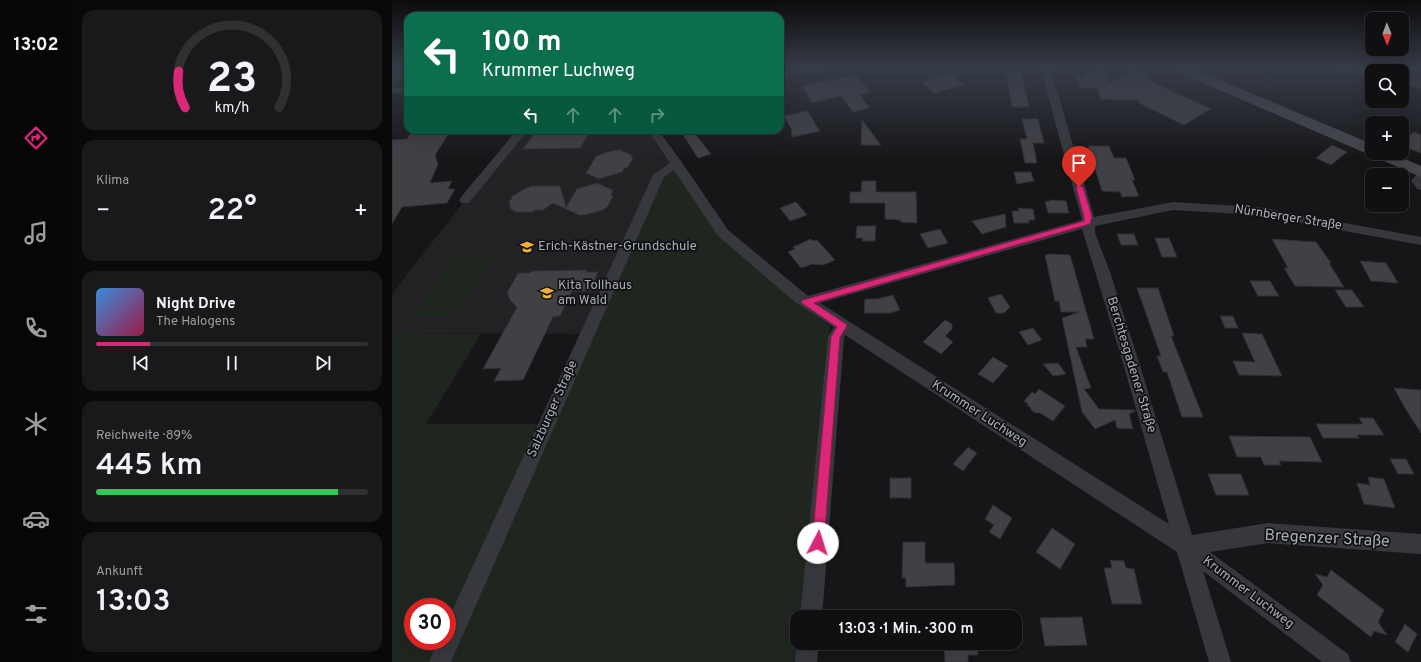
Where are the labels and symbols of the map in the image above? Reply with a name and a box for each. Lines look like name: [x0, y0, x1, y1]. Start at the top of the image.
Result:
north arrow: [1365, 12, 1409, 56]
pin: [1062, 146, 1096, 187]
street label: Nürnberger Straße: [1233, 202, 1343, 234]
school or university icon: Erich-Kästner-Grundschule: [519, 239, 535, 255]
place label: Erich-Kästner-Grundschule: [538, 239, 697, 255]
place label: Kita Tollhaus am Wald: [558, 278, 632, 309]
school or university icon: Kita Tollhaus am Wald: [539, 285, 555, 301]
street label: Berchtesgadener Straße: [1103, 295, 1159, 435]
street label: Salzburger Straße: [524, 358, 582, 460]
street label: Krummer Luchweg: [928, 377, 1030, 451]
position arrow: [797, 522, 839, 564]
street label: Bregenzer Straße: [1264, 526, 1390, 552]
street label: Krummer Luchweg: [1199, 553, 1297, 633]
speed limit sign: 30: [404, 598, 456, 650]

